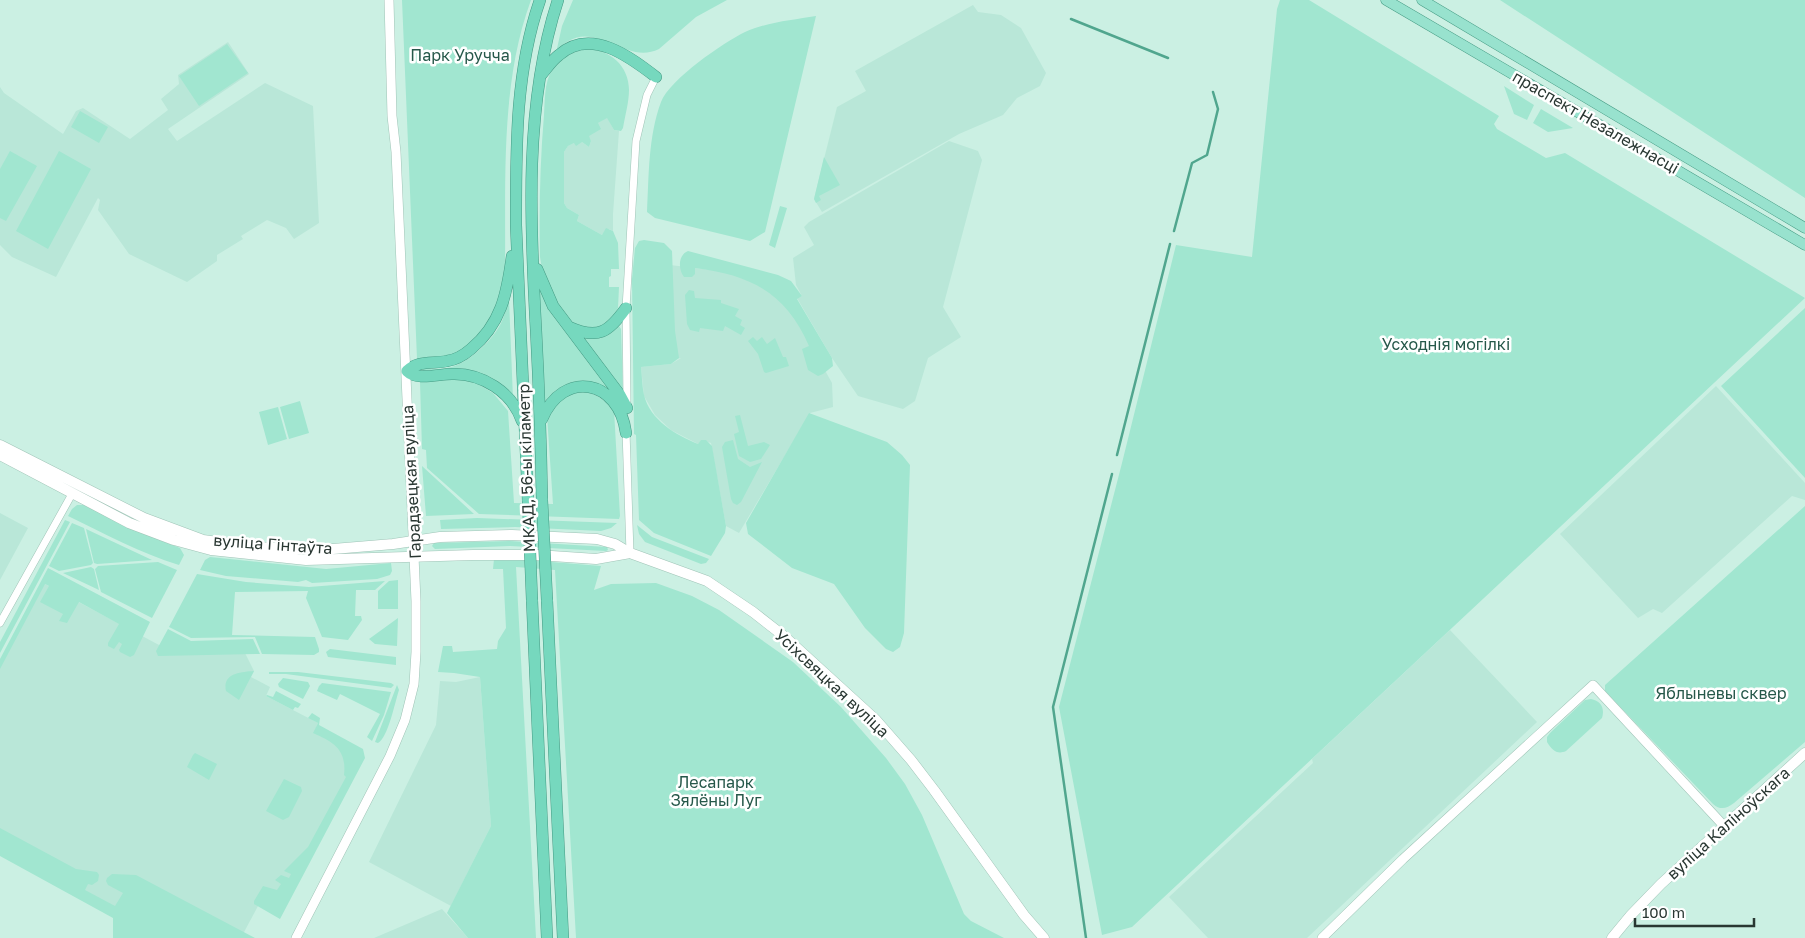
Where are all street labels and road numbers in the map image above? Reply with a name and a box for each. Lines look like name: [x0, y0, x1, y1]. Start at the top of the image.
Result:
street label: праспект Незалежнасці: [1509, 66, 1683, 178]
street label: МКАД, 56-ы кіламетр: [513, 383, 539, 553]
street label: Гарадзецкая вуліца: [397, 405, 425, 559]
street label: вуліца Гінтаўта: [213, 530, 333, 558]
street label: Усіхсвяцкая вуліца: [771, 625, 893, 741]
street label: вуліца Каліноўскага: [1662, 763, 1794, 883]

